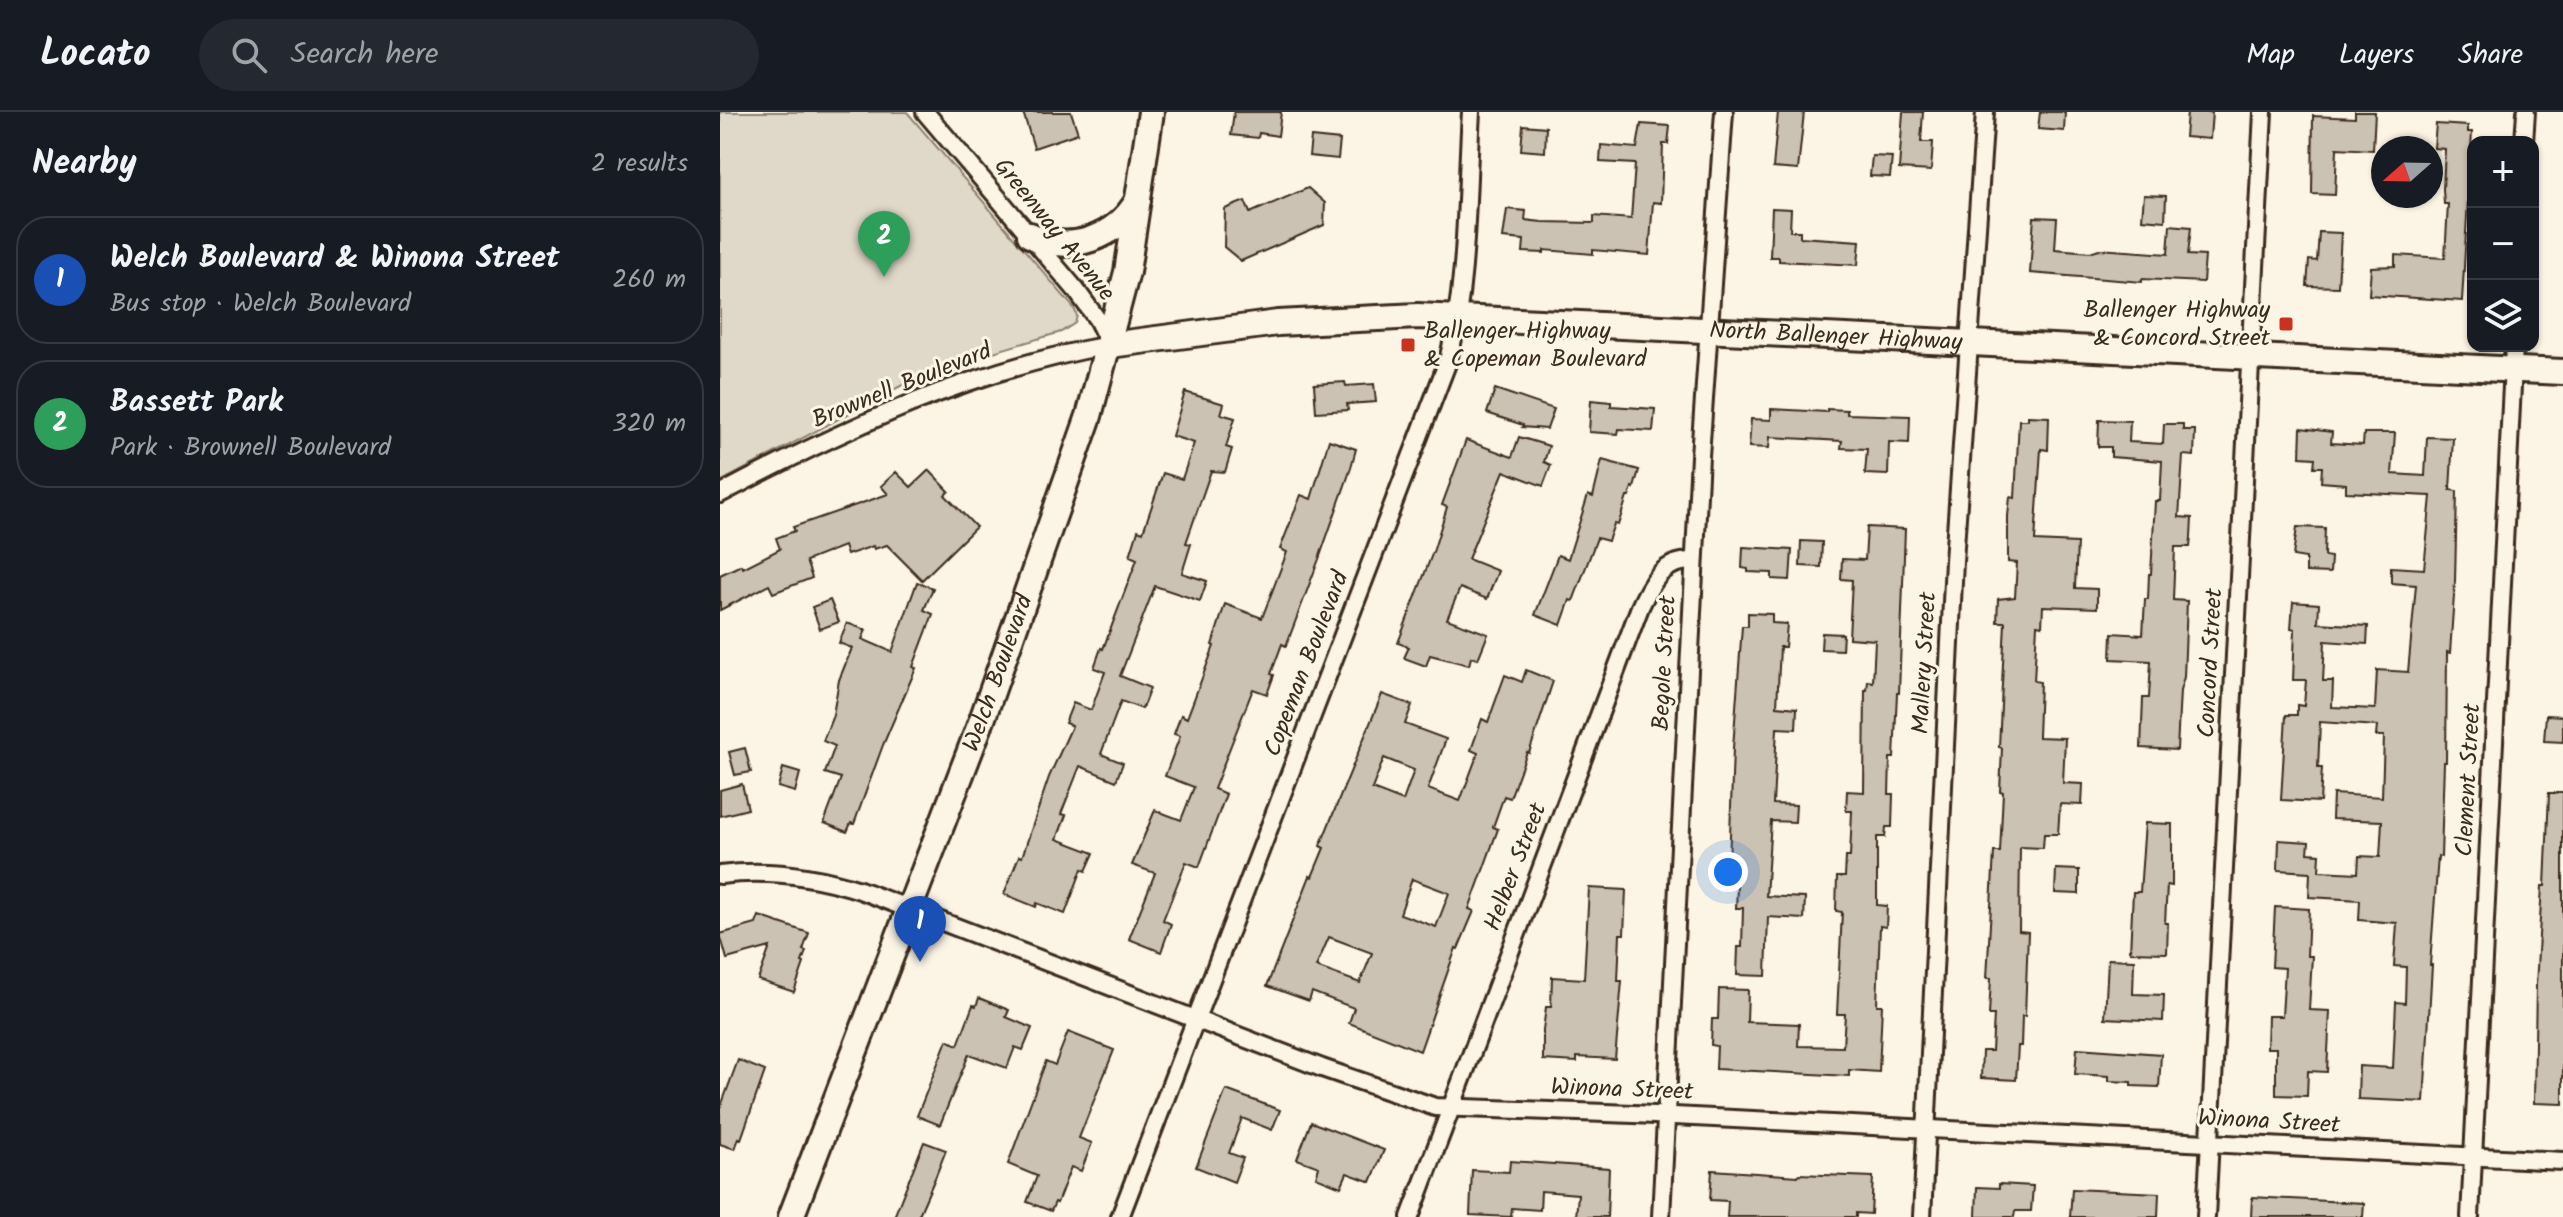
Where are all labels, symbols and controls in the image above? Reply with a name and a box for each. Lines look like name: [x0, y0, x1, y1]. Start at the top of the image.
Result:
search box: [199, 19, 759, 91]
text: Locato: [40, 25, 151, 85]
text: Search here: [291, 31, 438, 79]
icon: search: [227, 33, 271, 77]
text: Map: [2246, 33, 2295, 78]
text: Layers: [2339, 33, 2414, 78]
text: Share: [2458, 33, 2523, 78]
north arrow: [2371, 136, 2443, 208]
map controls: [2467, 136, 2539, 352]
button: +: [2467, 136, 2539, 208]
text: Nearby: [32, 137, 137, 191]
text: 2 results: [591, 143, 688, 185]
street label: Greenway Avenue: [983, 149, 1125, 311]
button: −: [2467, 208, 2539, 280]
pin: 2: [858, 211, 910, 277]
text: Welch Boulevard & Winona Street: [110, 235, 559, 283]
text: 1: [56, 259, 64, 301]
text: 260 m: [612, 259, 686, 301]
button: layers: [2467, 280, 2539, 352]
text: Bus stop · Welch Boulevard: [110, 283, 411, 325]
place label: Ballenger Highway & Concord Street: [2084, 291, 2271, 358]
street label: North Ballenger Highway: [1708, 311, 1964, 362]
place label: Ballenger Highway & Copeman Boulevard: [1424, 312, 1648, 379]
marker: Ballenger Highway & Concord Street: [2277, 315, 2295, 333]
street label: Brownell Boulevard: [806, 332, 999, 440]
marker: Ballenger Highway & Copeman Boulevard: [1399, 336, 1417, 354]
text: Bassett Park: [110, 379, 283, 427]
text: 2: [52, 403, 68, 445]
text: 320 m: [612, 403, 686, 445]
text: Park · Brownell Boulevard: [110, 427, 391, 469]
street label: Copeman Boulevard: [1254, 565, 1361, 762]
street label: Concord Street: [2188, 586, 2234, 739]
street label: Welch Boulevard: [952, 588, 1044, 757]
street label: Mallery Street: [1902, 590, 1948, 735]
street label: Begole Street: [1642, 594, 1688, 732]
street label: Clement Street: [2446, 702, 2493, 858]
street label: Helber Street: [1474, 797, 1559, 937]
your location: [1708, 852, 1748, 892]
pin: 1: [894, 896, 946, 962]
street label: Winona Street: [1550, 1068, 1695, 1112]
street label: Winona Street: [2197, 1099, 2342, 1145]

